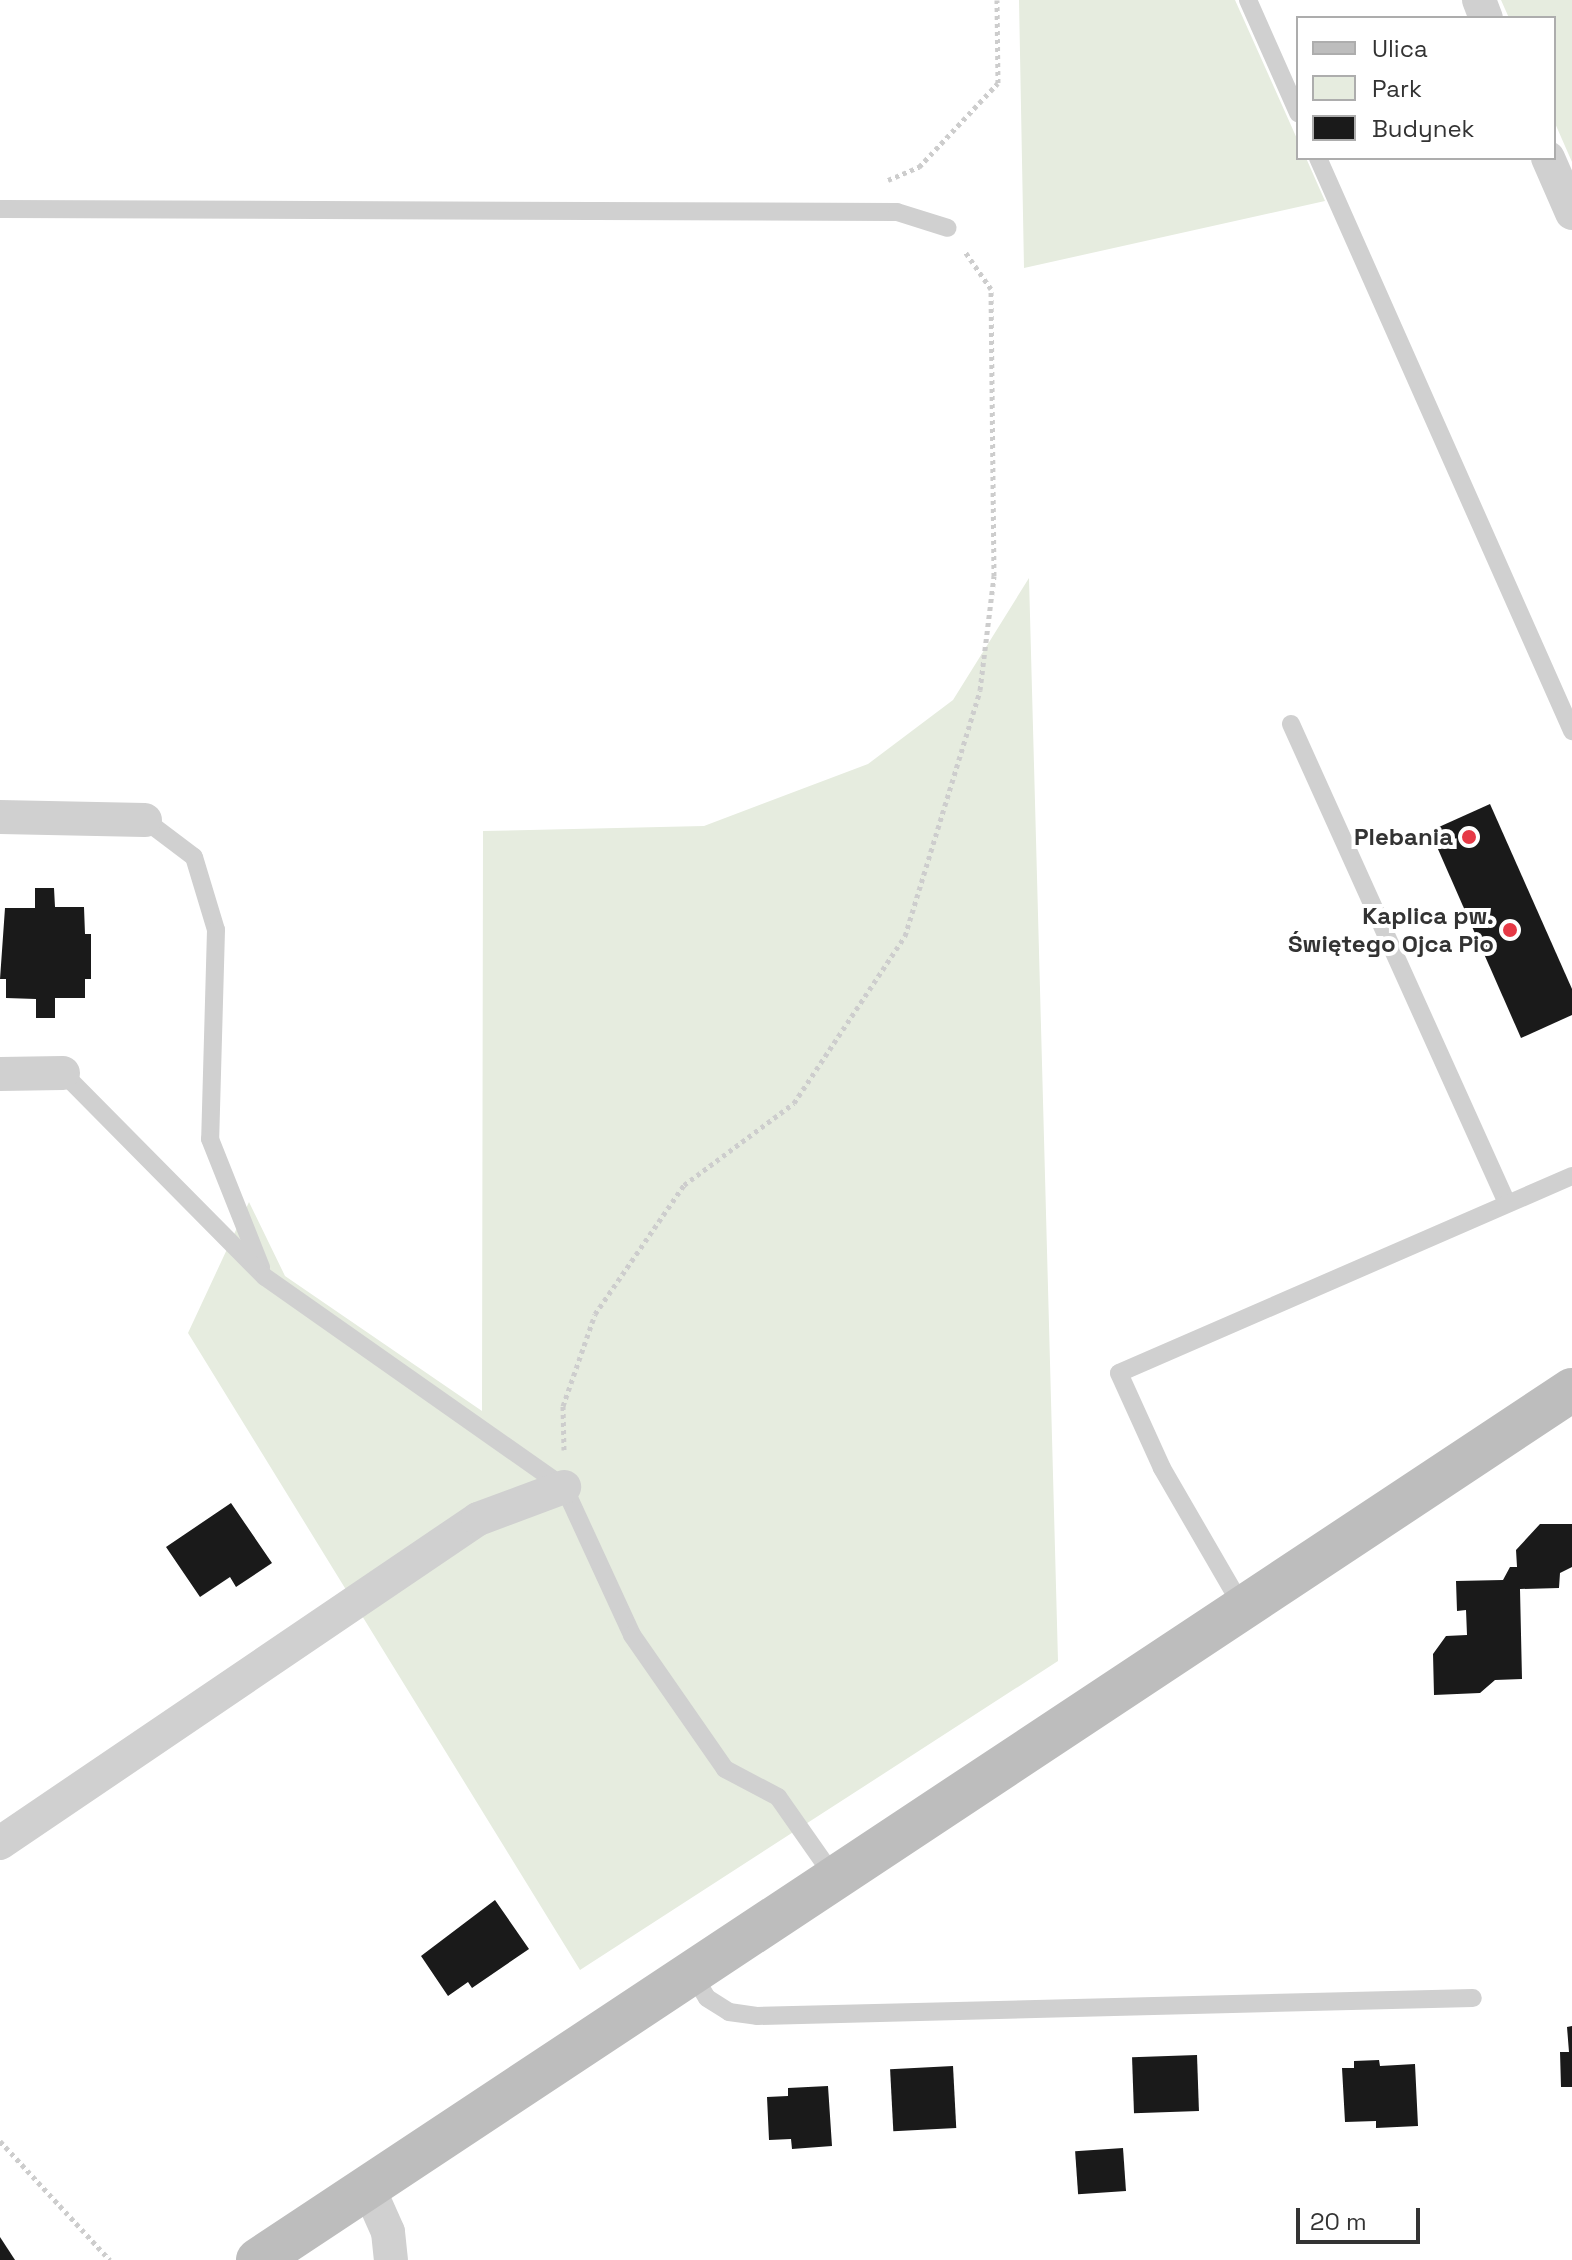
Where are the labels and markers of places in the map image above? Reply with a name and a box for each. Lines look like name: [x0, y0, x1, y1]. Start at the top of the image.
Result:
place label: Plebania: [1354, 823, 1453, 851]
marker: Plebania: [1460, 828, 1478, 846]
place label: Kaplica pw. Świętego Ojca Pio: [1288, 902, 1494, 958]
marker: Kaplica pw. Świętego Ojca Pio: [1501, 921, 1519, 939]

